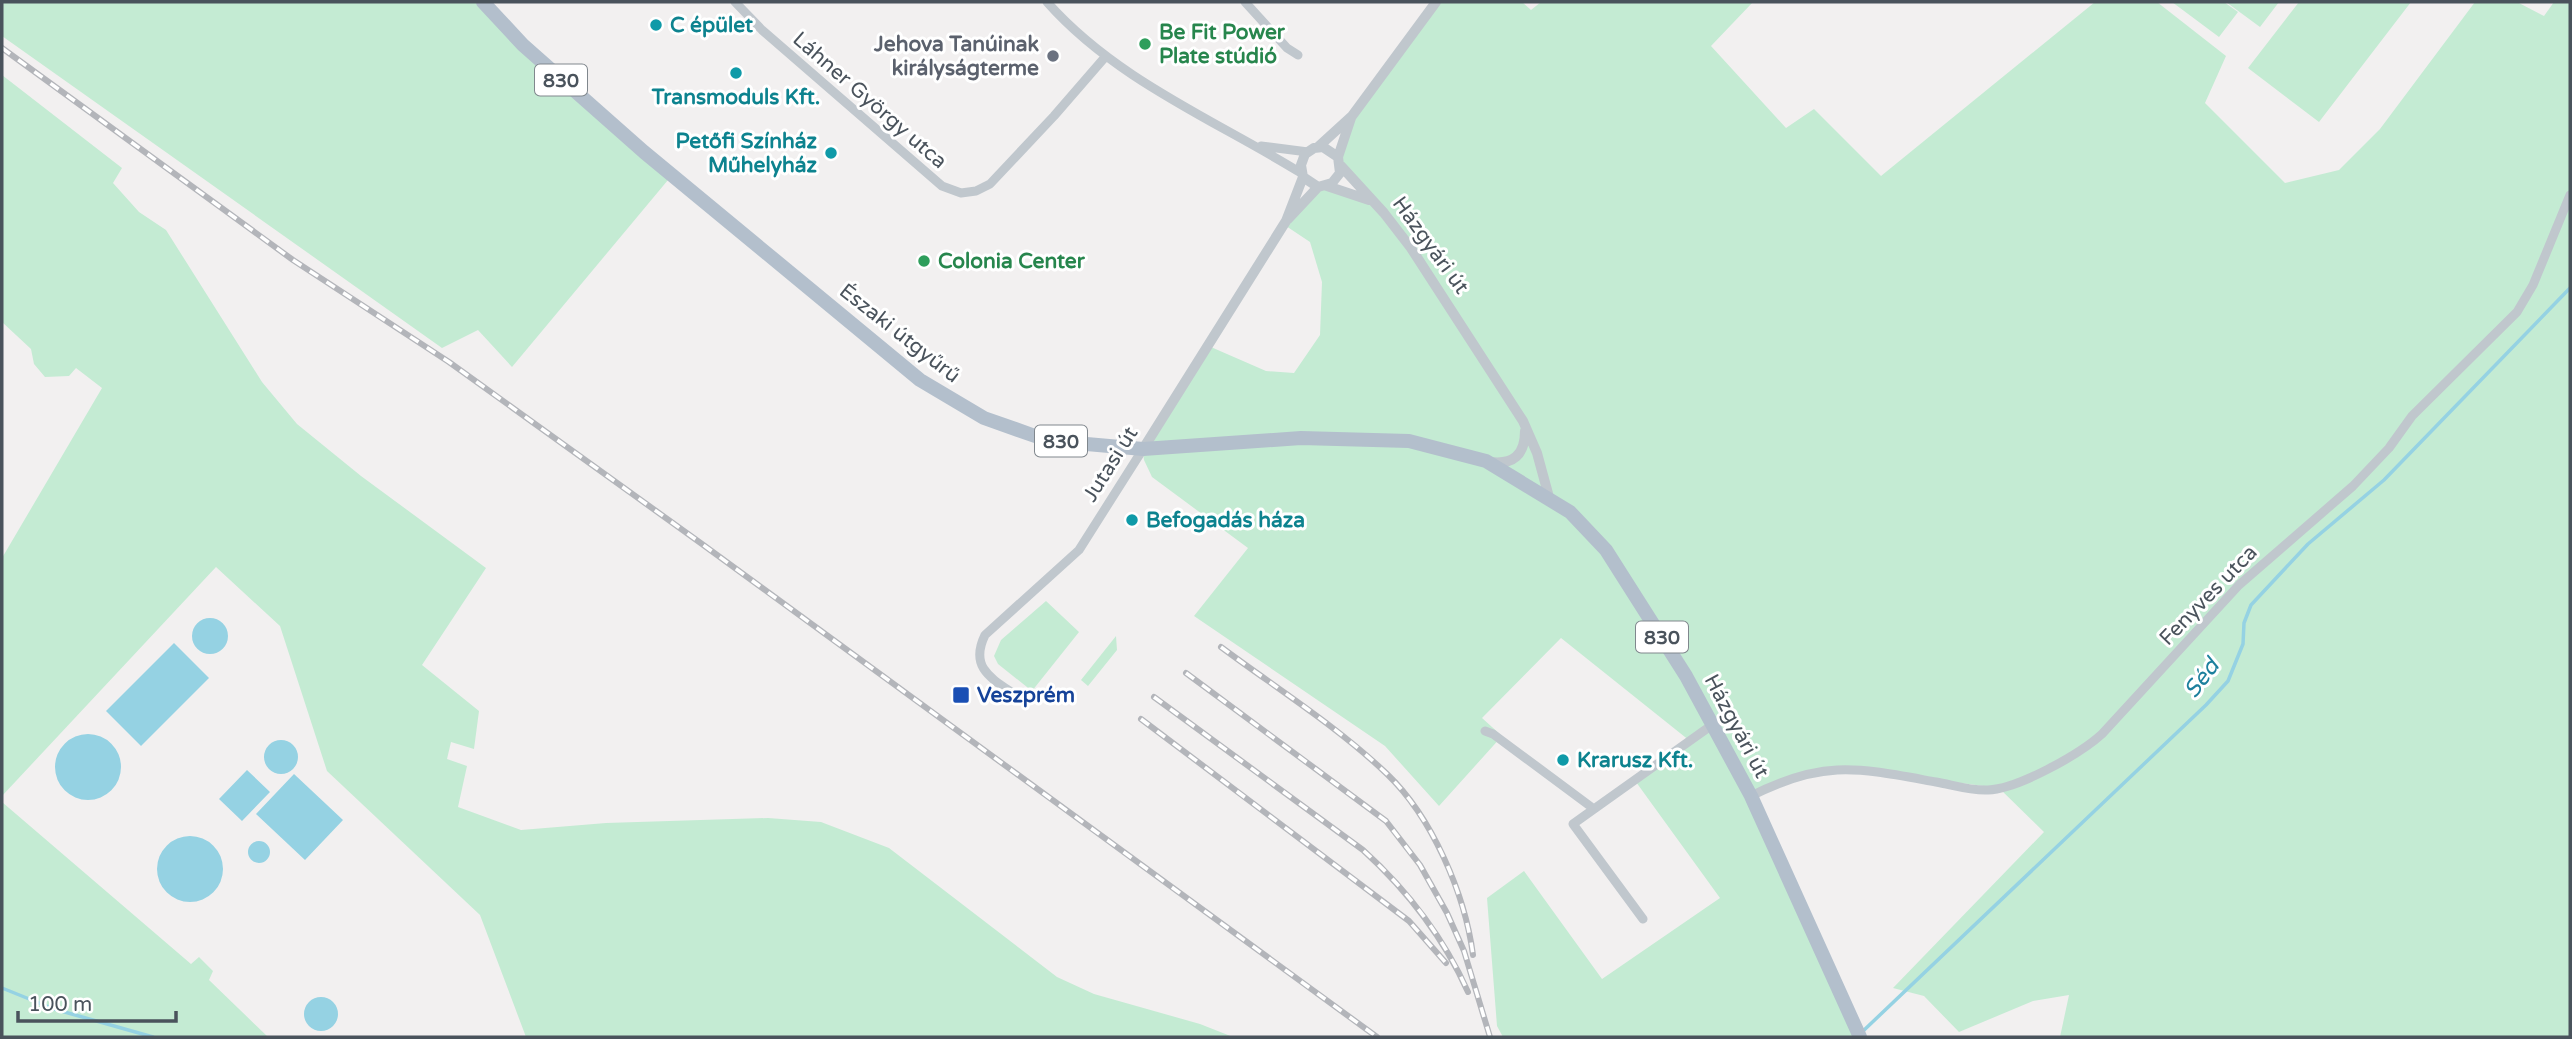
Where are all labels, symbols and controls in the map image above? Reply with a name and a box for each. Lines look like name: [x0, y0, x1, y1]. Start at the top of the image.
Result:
place label: C épület: [670, 13, 753, 38]
marker: C épület: [648, 17, 664, 33]
place label: Be Fit Power Plate stúdió: [1159, 20, 1286, 69]
street label: Láhner György utca: [787, 27, 952, 174]
place label: Jehova Tanúinak királyságterme: [873, 32, 1040, 81]
marker: Be Fit Power Plate stúdió: [1137, 36, 1153, 52]
marker: Jehova Tanúinak királyságterme: [1045, 48, 1061, 64]
road number: 830: [535, 64, 587, 96]
marker: Transmoduls Kft.: [728, 65, 744, 81]
place label: Transmoduls Kft.: [651, 85, 820, 110]
place label: Petőfi Színház Műhelyház: [675, 129, 818, 178]
marker: Petőfi Színház Műhelyház: [823, 145, 839, 161]
street label: Házgyári út: [1387, 192, 1474, 299]
place label: Colonia Center: [938, 249, 1086, 274]
marker: Colonia Center: [916, 253, 932, 269]
street label: Északi útgyűrű: [834, 278, 965, 388]
street label: Jutasi út: [1078, 422, 1143, 507]
road number: 830: [1035, 426, 1087, 456]
place label: Befogadás háza: [1146, 508, 1305, 533]
marker: Befogadás háza: [1124, 512, 1140, 528]
street label: Fenyves utca: [2154, 540, 2262, 651]
road number: 830: [1636, 622, 1688, 652]
water label: Séd: [2178, 652, 2227, 704]
street label: Házgyári út: [1699, 670, 1774, 782]
place label: Veszprém: [977, 683, 1075, 708]
marker: Veszprém: [951, 685, 971, 705]
place label: Krarusz Kft.: [1577, 748, 1693, 773]
marker: Krarusz Kft.: [1555, 752, 1571, 768]
scale bar: [18, 979, 175, 1023]
text: 100 m: [28, 992, 92, 1017]

